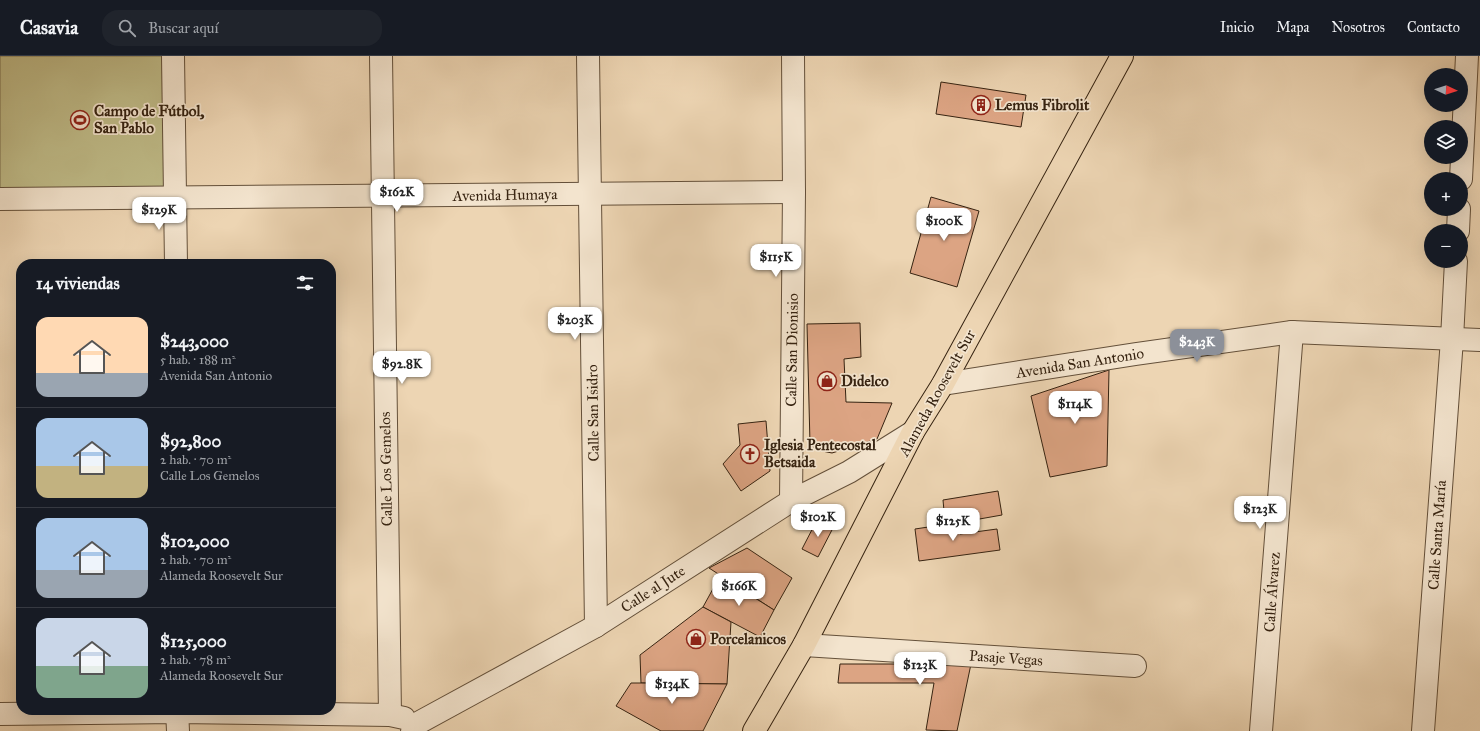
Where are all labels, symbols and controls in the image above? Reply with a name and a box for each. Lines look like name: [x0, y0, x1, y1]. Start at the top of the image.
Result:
search box: [102, 10, 382, 46]
text: Casavia: [20, 16, 78, 39]
icon: search: [116, 17, 138, 39]
text: Buscar aquí: [148, 19, 219, 37]
text: Inicio: [1220, 19, 1254, 36]
text: Mapa: [1276, 19, 1309, 36]
text: Nosotros: [1331, 19, 1385, 36]
text: Contacto: [1407, 19, 1460, 36]
north arrow: [1424, 68, 1468, 112]
map controls: [1424, 68, 1468, 268]
building icon: Lemus Fibrolit: [970, 94, 992, 116]
place label: Lemus Fibrolit: [995, 96, 1090, 114]
place label: Campo de Fútbol, San Pablo: [94, 102, 205, 137]
sports icon: Campo de Fútbol, San Pablo: [69, 109, 91, 131]
button: layers: [1424, 120, 1468, 164]
button: +: [1424, 172, 1468, 216]
pin: $162K: [369, 179, 425, 213]
text: $162K: [379, 184, 415, 200]
street label: Avenida Humaya: [451, 185, 558, 205]
pin: $129K: [131, 197, 187, 231]
text: $129K: [141, 202, 177, 218]
pin: $100K: [916, 208, 972, 242]
text: $100K: [925, 213, 963, 229]
button: −: [1424, 224, 1468, 268]
pin: $115K: [748, 244, 804, 278]
text: $115K: [759, 249, 793, 265]
icon: filters: [294, 272, 316, 294]
text: 14 viviendas: [36, 273, 120, 294]
street label: Calle San Dionisio: [782, 293, 802, 407]
pin: $203K: [547, 307, 603, 341]
text: $203K: [557, 312, 593, 328]
street label: Alameda Roosevelt Sur: [894, 326, 979, 460]
pin: $243K: [1169, 329, 1225, 363]
text: $243,000: [160, 331, 229, 352]
icon: home: [68, 333, 116, 381]
text: $243K: [1179, 334, 1215, 350]
street label: Avenida San Antonio: [1014, 344, 1146, 382]
pin: $92.8K: [369, 351, 435, 385]
text: 5 hab. · 188 m²: [160, 352, 235, 368]
text: $92.8K: [382, 356, 422, 372]
street label: Calle San Isidro: [583, 364, 603, 462]
text: Avenida San Antonio: [160, 368, 272, 384]
shop icon: Didelco: [816, 370, 838, 392]
place label: Didelco: [841, 372, 889, 390]
pin: $114K: [1047, 391, 1103, 425]
text: $114K: [1058, 396, 1092, 412]
street label: Calle Los Gemelos: [376, 411, 396, 527]
text: $92,800: [160, 431, 221, 452]
icon: home: [68, 434, 116, 482]
place label: Iglesia Pentecostal Betsaida: [764, 436, 877, 471]
church icon: Iglesia Pentecostal Betsaida: [739, 443, 761, 465]
text: 2 hab. · 70 m²: [160, 452, 231, 468]
text: Calle Los Gemelos: [160, 468, 259, 484]
street label: Calle Santa María: [1424, 479, 1450, 590]
pin: $123K: [1232, 496, 1288, 530]
text: $123K: [1243, 501, 1277, 517]
pin: $102K: [790, 504, 846, 538]
pin: $125K: [925, 508, 981, 542]
text: $102K: [800, 509, 836, 525]
text: $125K: [936, 513, 970, 529]
text: $102,000: [160, 531, 230, 552]
icon: home: [68, 534, 116, 582]
street label: Calle Álvarez: [1259, 551, 1284, 633]
text: 2 hab. · 70 m²: [160, 552, 231, 568]
street label: Calle al Jute: [617, 562, 689, 617]
text: Alameda Roosevelt Sur: [160, 568, 283, 584]
pin: $166K: [711, 573, 767, 607]
text: $166K: [721, 578, 757, 594]
shop icon: Porcelanicos: [685, 628, 707, 650]
place label: Porcelanicos: [710, 630, 787, 648]
text: $125,000: [160, 631, 227, 652]
icon: home: [68, 634, 116, 682]
street label: Pasaje Vegas: [968, 646, 1044, 670]
text: 2 hab. · 78 m²: [160, 652, 231, 668]
pin: $123K: [892, 652, 948, 686]
text: $123K: [903, 657, 937, 673]
text: Alameda Roosevelt Sur: [160, 668, 283, 684]
pin: $134K: [644, 671, 700, 705]
text: $134K: [655, 676, 689, 692]

